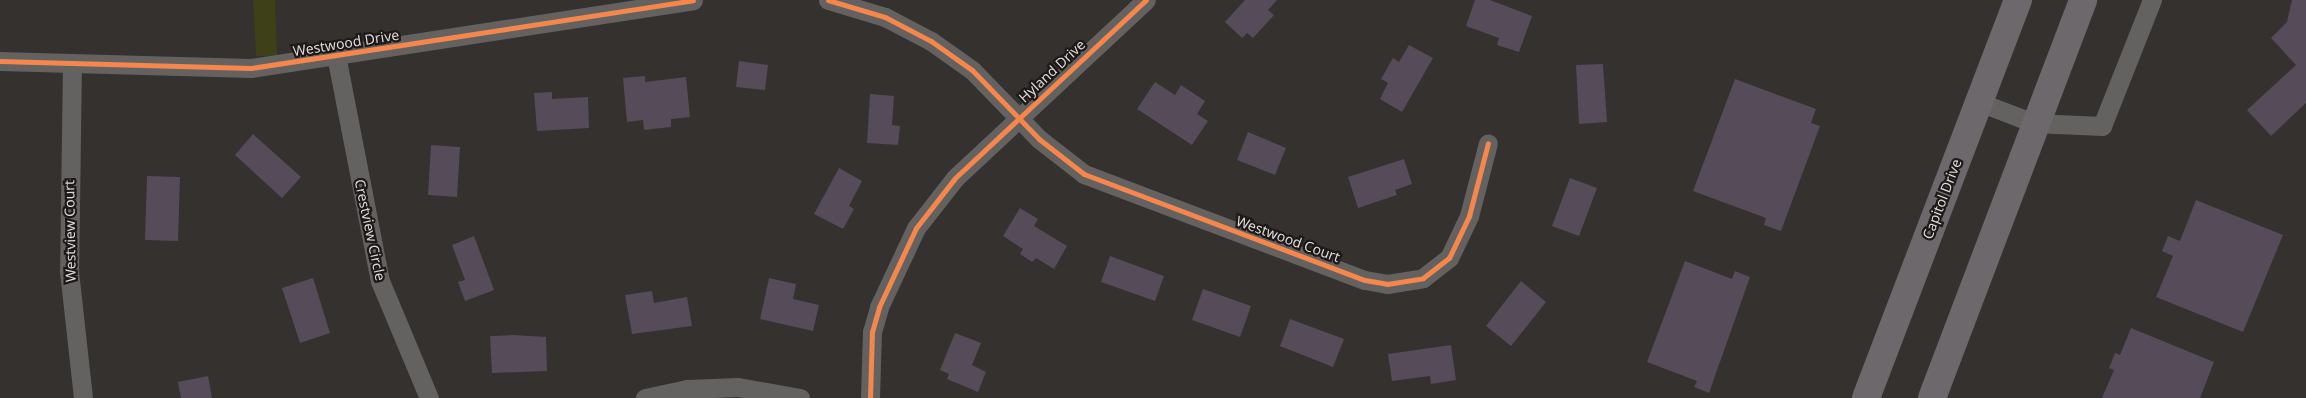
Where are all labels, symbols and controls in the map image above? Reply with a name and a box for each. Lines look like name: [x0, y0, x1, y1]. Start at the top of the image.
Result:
street label: Westwood Drive: [292, 26, 400, 60]
street label: Hyland Drive: [1015, 36, 1089, 106]
street label: Capitol Drive: [1919, 157, 1965, 241]
street label: Crestview Circle: [351, 178, 389, 282]
street label: Westview Court: [61, 180, 79, 282]
street label: Westwood Court: [1234, 212, 1342, 266]

